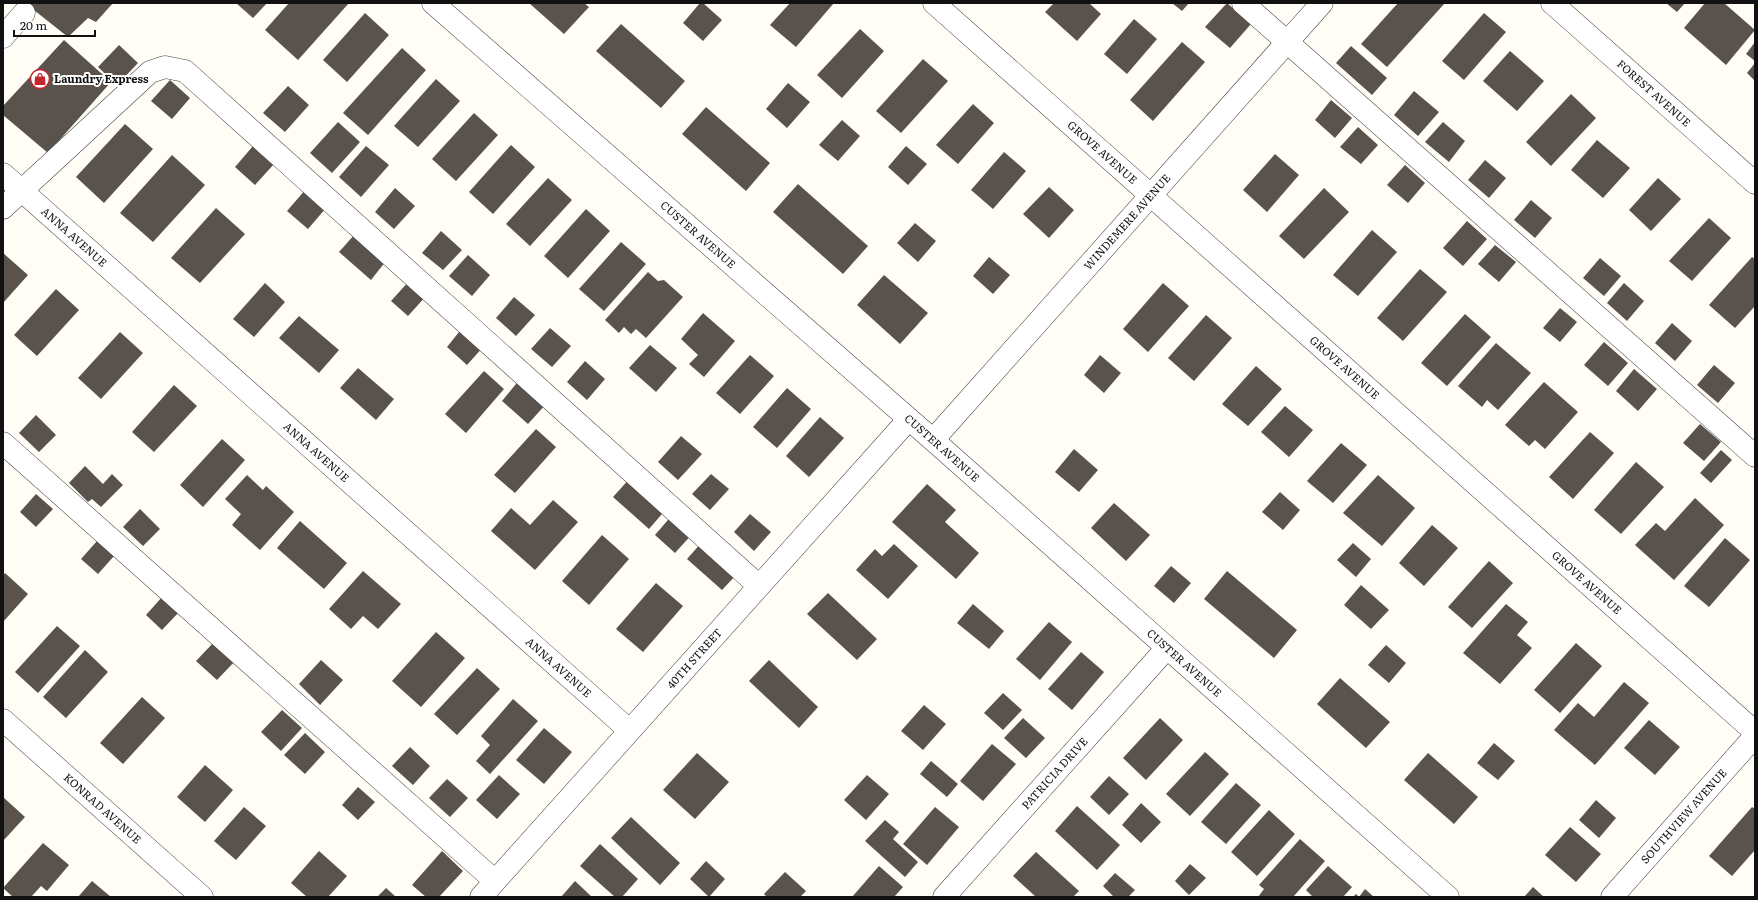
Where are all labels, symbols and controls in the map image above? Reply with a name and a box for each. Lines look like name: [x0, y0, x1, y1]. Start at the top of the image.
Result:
scale bar: [14, 12, 95, 38]
text: 20 m: [20, 16, 47, 34]
street label: FOREST AVENUE: [1614, 55, 1695, 130]
shop icon: Laundry Express: [29, 68, 51, 90]
place label: Laundry Express: [54, 70, 149, 86]
street label: GROVE AVENUE: [1065, 116, 1141, 187]
street label: WINDEMERE AVENUE: [1079, 170, 1173, 273]
street label: CUSTER AVENUE: [658, 196, 740, 271]
street label: ANNA AVENUE: [38, 203, 111, 270]
street label: GROVE AVENUE: [1307, 331, 1384, 402]
street label: CUSTER AVENUE: [901, 410, 984, 485]
street label: ANNA AVENUE: [280, 418, 353, 485]
street label: GROVE AVENUE: [1549, 547, 1626, 617]
street label: 40TH STREET: [662, 624, 725, 692]
street label: CUSTER AVENUE: [1144, 625, 1226, 700]
street label: ANNA AVENUE: [523, 633, 596, 700]
street label: PATRICIA DRIVE: [1017, 733, 1091, 812]
street label: SOUTHVIEW AVENUE: [1636, 765, 1730, 867]
street label: KONRAD AVENUE: [61, 769, 145, 847]

